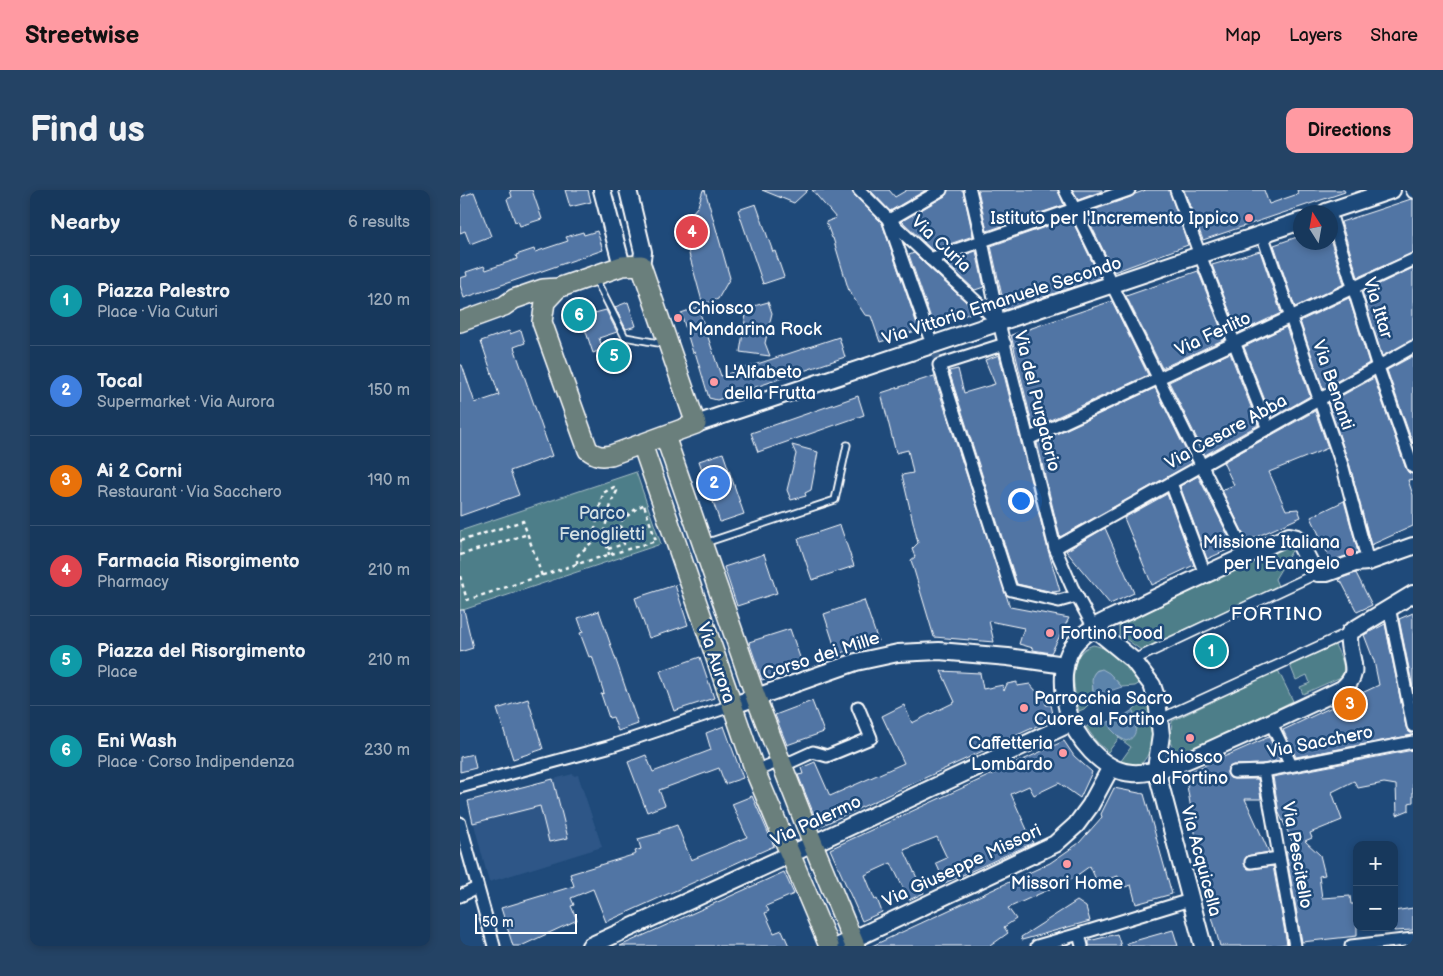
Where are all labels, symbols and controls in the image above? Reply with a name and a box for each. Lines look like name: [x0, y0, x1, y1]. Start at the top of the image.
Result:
text: Streetwise: [25, 21, 139, 50]
text: Map: [1225, 25, 1261, 46]
text: Layers: [1289, 25, 1342, 46]
text: Share: [1370, 25, 1418, 46]
button: Directions: [1286, 108, 1413, 153]
text: Find us: [30, 109, 145, 152]
north arrow: [1293, 205, 1338, 250]
place label: Istituto per l'Incremento Ippico: [990, 208, 1239, 229]
text: Nearby: [50, 210, 120, 235]
street label: Via Curia: [907, 211, 975, 277]
marker: Istituto per l'Incremento Ippico: [1243, 212, 1255, 224]
text: 6 results: [348, 213, 410, 232]
pin: 4: [676, 213, 708, 251]
street label: Via Vittorio Emanuele Secondo: [880, 252, 1124, 350]
street label: Via Ittar: [1359, 275, 1397, 342]
text: Piazza Palestro: [97, 280, 230, 303]
text: 1: [63, 291, 69, 310]
text: 120 m: [367, 291, 410, 310]
pin: 6: [563, 296, 595, 334]
place label: Chiosco Mandarina Rock: [688, 298, 822, 340]
text: Place · Via Cuturi: [97, 303, 218, 322]
street label: Via Ferlito: [1172, 307, 1254, 361]
marker: Chiosco Mandarina Rock: [672, 312, 684, 324]
street label: Via del Purgatorio: [1009, 328, 1065, 474]
pin: 5: [598, 337, 630, 375]
street label: Via Benanti: [1308, 337, 1358, 433]
place label: L'Alfabeto della Frutta: [724, 362, 816, 404]
text: Tocal: [97, 370, 143, 393]
marker: L'Alfabeto della Frutta: [708, 376, 720, 388]
text: 2: [61, 381, 71, 400]
text: 150 m: [368, 381, 410, 400]
street label: Via Cesare Abba: [1161, 390, 1291, 474]
text: Supermarket · Via Aurora: [97, 393, 275, 412]
text: Ai 2 Corni: [97, 460, 182, 483]
pin: 2: [698, 464, 730, 502]
text: 3: [61, 471, 71, 490]
text: 190 m: [368, 471, 410, 490]
text: Restaurant · Via Sacchero: [97, 483, 282, 502]
your location: [1008, 488, 1034, 514]
park label: Parco Fenoglietti: [559, 503, 645, 545]
place label: Missione Italiana per l'Evangelo: [1203, 532, 1340, 574]
marker: Missione Italiana per l'Evangelo: [1344, 546, 1356, 558]
text: Farmacia Risorgimento: [97, 550, 300, 573]
text: 4: [61, 561, 71, 580]
text: 210 m: [368, 561, 410, 580]
text: Pharmacy: [97, 573, 169, 592]
district label: FORTINO: [1231, 603, 1323, 626]
street label: Via Aurora: [692, 620, 740, 706]
place label: Fortino Food: [1060, 623, 1163, 644]
street label: Corso dei Mille: [760, 627, 883, 685]
marker: Fortino Food: [1044, 627, 1056, 639]
pin: 1: [1195, 632, 1227, 670]
text: Piazza del Risorgimento: [97, 640, 306, 663]
text: 5: [61, 651, 71, 670]
text: 210 m: [368, 651, 410, 670]
text: Place: [97, 663, 138, 682]
pin: 3: [1334, 685, 1366, 723]
place label: Parrocchia Sacro Cuore al Fortino: [1034, 688, 1173, 730]
marker: Parrocchia Sacro Cuore al Fortino: [1018, 702, 1030, 714]
street label: Via Sacchero: [1265, 721, 1375, 763]
text: Eni Wash: [97, 730, 177, 753]
marker: Chiosco al Fortino: [1184, 732, 1196, 744]
place label: Caffetteria Lombardo: [968, 733, 1053, 775]
text: 6: [61, 741, 71, 760]
text: 230 m: [364, 741, 410, 760]
marker: Caffetteria Lombardo: [1057, 747, 1069, 759]
place label: Chiosco al Fortino: [1152, 747, 1228, 789]
text: Place · Corso Indipendenza: [97, 753, 294, 772]
street label: Via Palermo: [767, 791, 865, 851]
street label: Via Pescitello: [1277, 800, 1317, 910]
street label: Via Acquicella: [1176, 803, 1226, 919]
street label: Via Giuseppe Missori: [879, 820, 1045, 912]
map controls: [1353, 841, 1398, 931]
button: +: [1353, 841, 1398, 886]
marker: Missori Home: [1061, 858, 1073, 870]
place label: Missori Home: [1011, 873, 1123, 894]
button: −: [1353, 886, 1398, 931]
scale bar: [475, 911, 578, 934]
text: 50 m: [482, 914, 514, 931]

